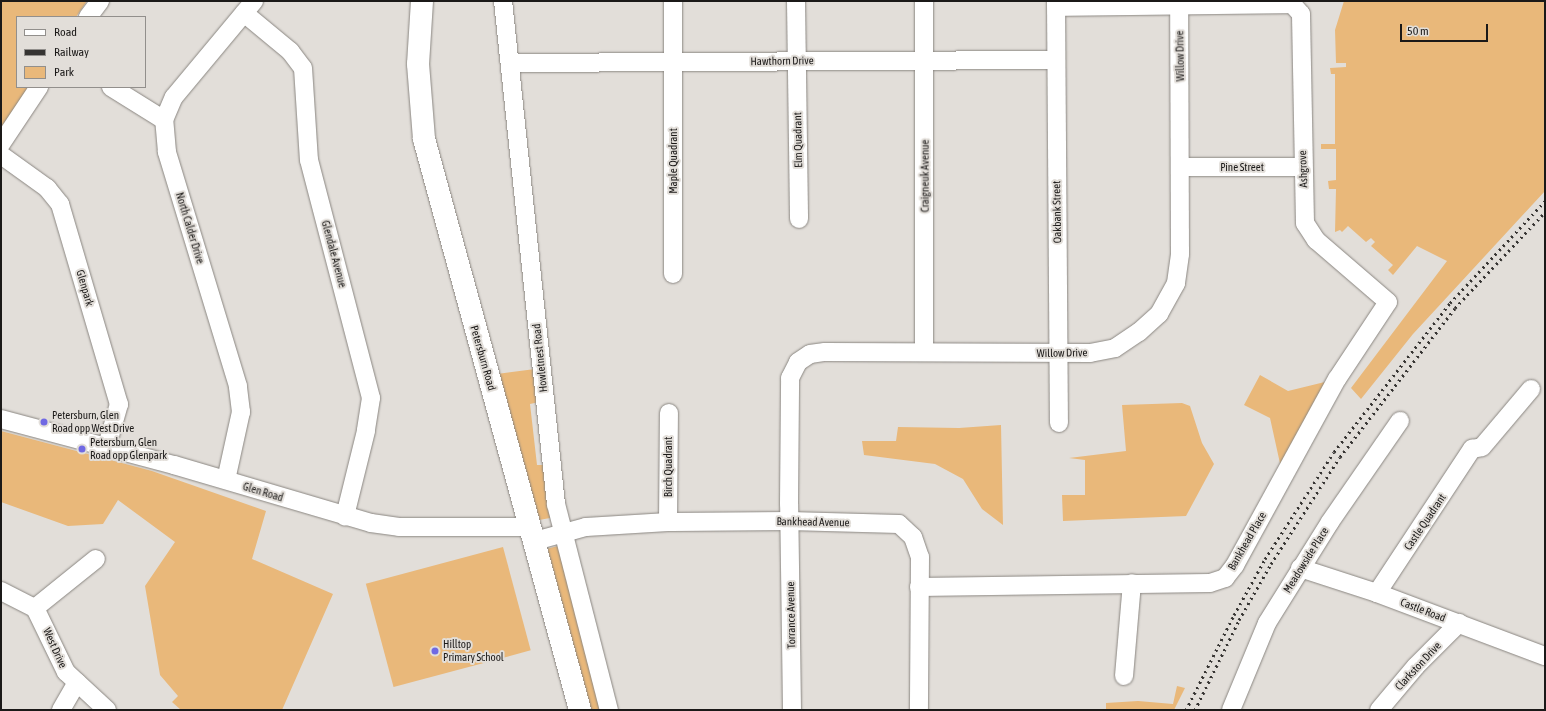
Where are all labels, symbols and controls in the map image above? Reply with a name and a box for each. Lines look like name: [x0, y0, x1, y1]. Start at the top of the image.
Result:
legend: [16, 16, 146, 88]
scale bar: [1402, 16, 1490, 42]
text: 50 m: [1407, 24, 1429, 38]
text: Road: [54, 25, 77, 39]
street label: Willow Drive: [1173, 31, 1187, 81]
text: Railway: [54, 45, 89, 59]
street label: Hawthorn Drive: [750, 54, 814, 68]
text: Park: [54, 65, 74, 79]
street label: Elm Quadrant: [791, 112, 805, 168]
street label: Maple Quadrant: [666, 128, 680, 194]
street label: Craigneuk Avenue: [918, 140, 932, 212]
street label: Ashgrove: [1296, 150, 1310, 188]
street label: Pine Street: [1220, 160, 1264, 174]
street label: Oakbank Street: [1050, 181, 1064, 243]
street label: North Calder Drive: [173, 191, 207, 265]
street label: Glendale Avenue: [319, 219, 349, 289]
street label: Glenpark: [74, 268, 96, 308]
street label: Howletnest Road: [530, 323, 550, 393]
street label: Petersburn Road: [467, 324, 499, 392]
street label: Willow Drive: [1037, 346, 1087, 360]
place label: Petersburn, Glen Road opp West Drive: [52, 409, 134, 435]
marker: Petersburn, Glen Road opp West Drive: [39, 417, 49, 427]
place label: Petersburn, Glen Road opp Glenpark: [90, 436, 167, 462]
street label: Birch Quadrant: [661, 437, 675, 497]
marker: Petersburn, Glen Road opp Glenpark: [77, 444, 87, 454]
street label: Glen Road: [241, 480, 285, 504]
street label: Castle Quadrant: [1401, 491, 1449, 553]
street label: Bankhead Place: [1225, 509, 1269, 573]
street label: Bankhead Avenue: [776, 515, 850, 529]
street label: Meadowside Place: [1281, 525, 1331, 595]
street label: Torrance Avenue: [784, 581, 798, 649]
street label: Castle Road: [1398, 595, 1448, 625]
street label: West Drive: [40, 626, 70, 670]
place label: Hilltop Primary School: [443, 638, 504, 664]
street label: Clarkston Drive: [1392, 639, 1444, 693]
marker: Hilltop Primary School: [430, 646, 440, 656]

